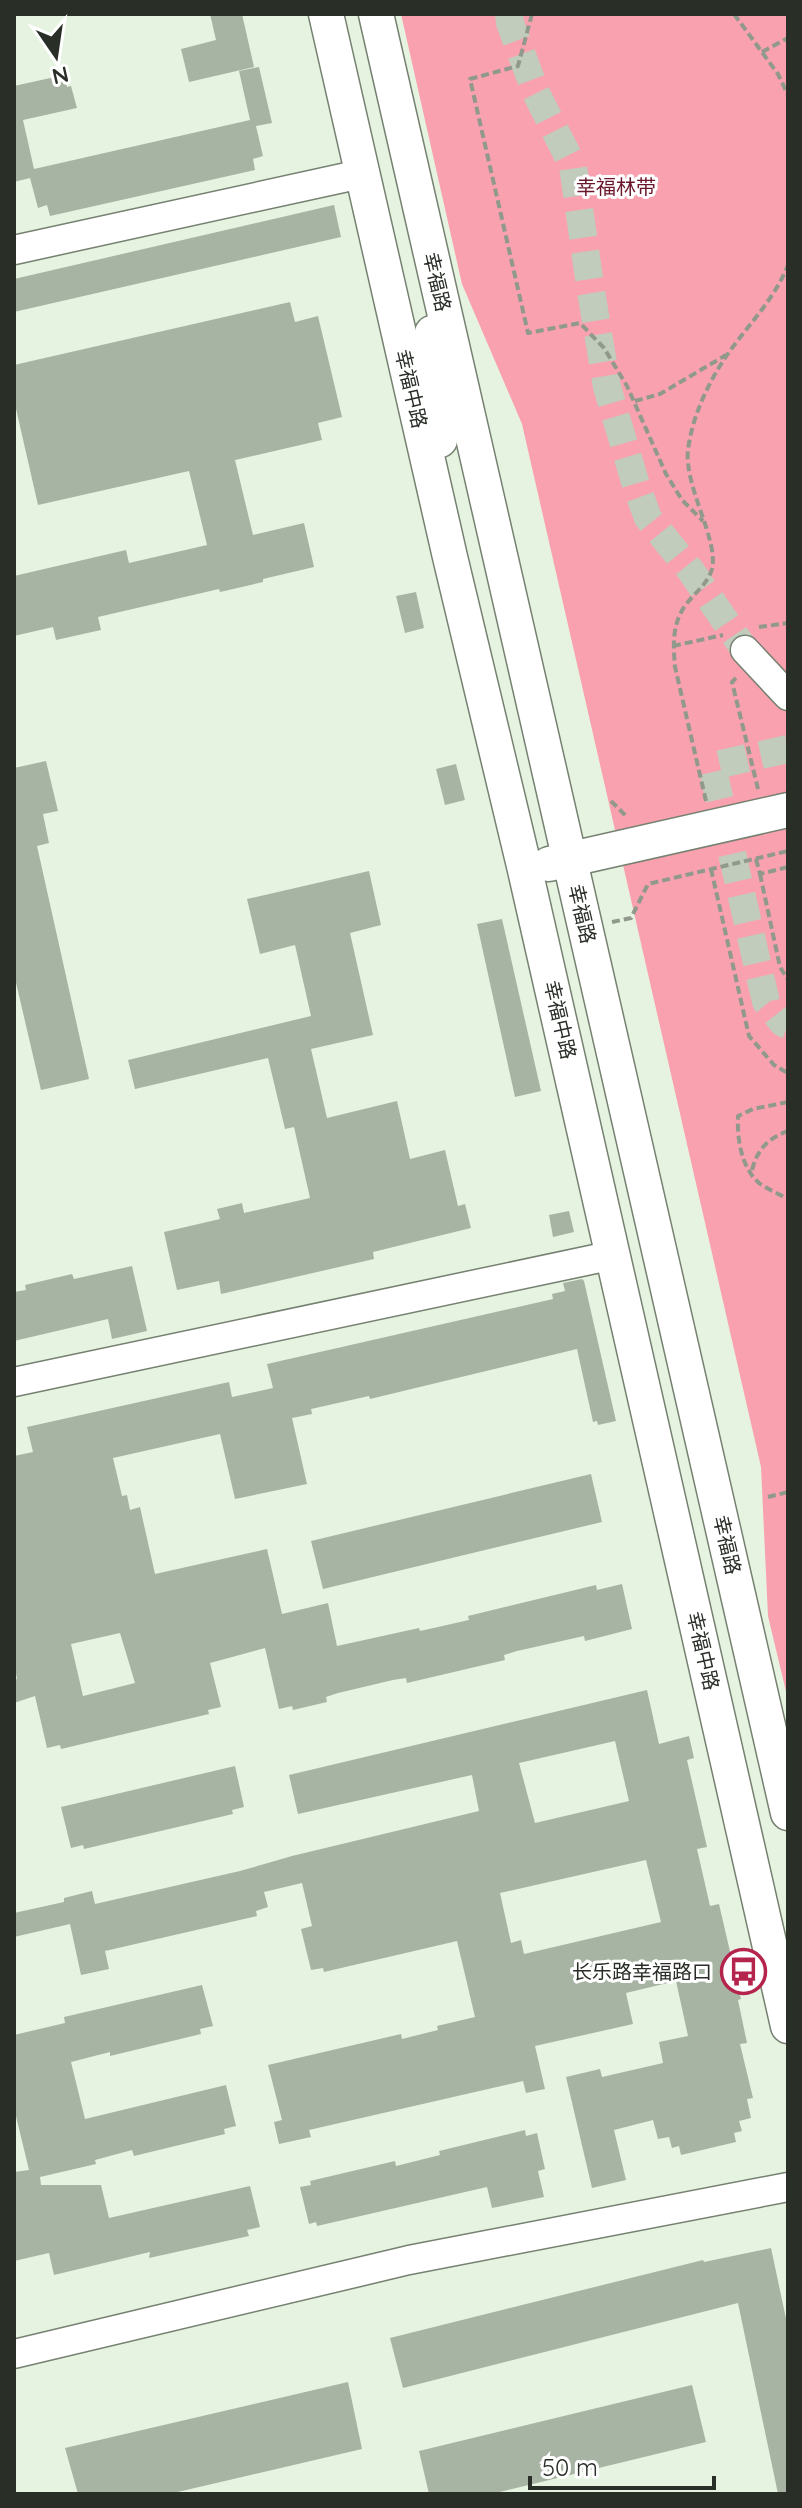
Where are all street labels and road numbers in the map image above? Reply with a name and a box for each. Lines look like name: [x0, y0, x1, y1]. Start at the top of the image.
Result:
street label: 幸福路: [419, 250, 456, 314]
street label: 幸福中路: [390, 347, 433, 431]
street label: 幸福路: [564, 882, 601, 946]
street label: 幸福中路: [539, 978, 582, 1062]
street label: 幸福路: [709, 1513, 746, 1577]
street label: 幸福中路: [682, 1609, 725, 1693]

